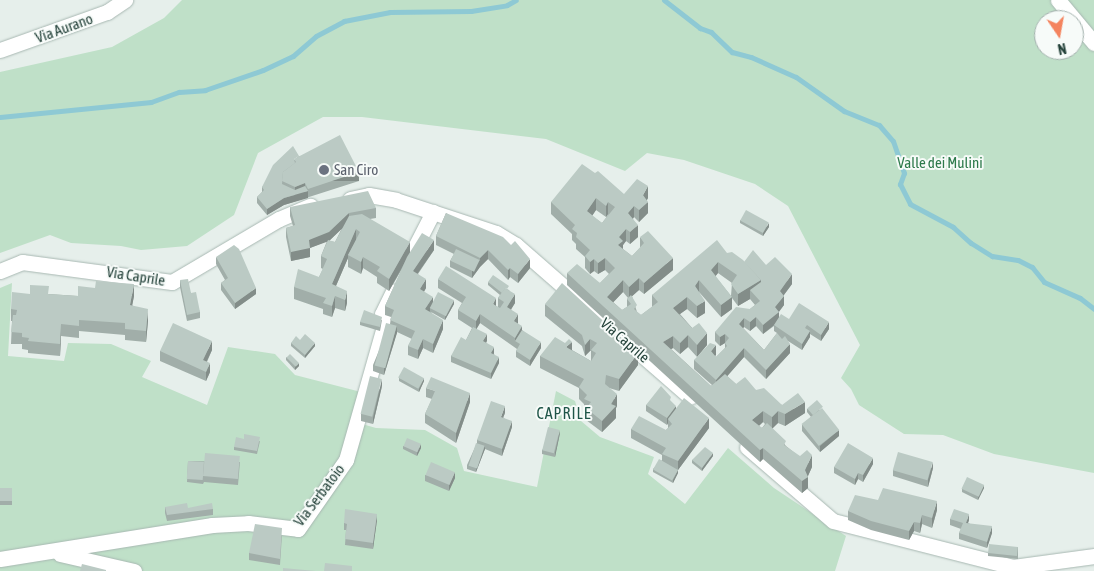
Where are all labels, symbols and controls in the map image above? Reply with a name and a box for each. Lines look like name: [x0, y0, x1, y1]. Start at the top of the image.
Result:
street label: Via Aurano: [33, 9, 95, 47]
north arrow: [1034, 10, 1084, 60]
text: N: [1056, 40, 1068, 57]
park label: Valle dei Mulini: [897, 154, 983, 172]
place label: San Ciro: [334, 161, 378, 179]
marker: San Ciro: [318, 164, 330, 176]
street label: Via Caprile: [105, 262, 167, 290]
street label: Via Caprile: [597, 314, 653, 366]
district label: CAPRILE: [536, 403, 592, 423]
street label: Via Serbatoio: [290, 460, 348, 530]

